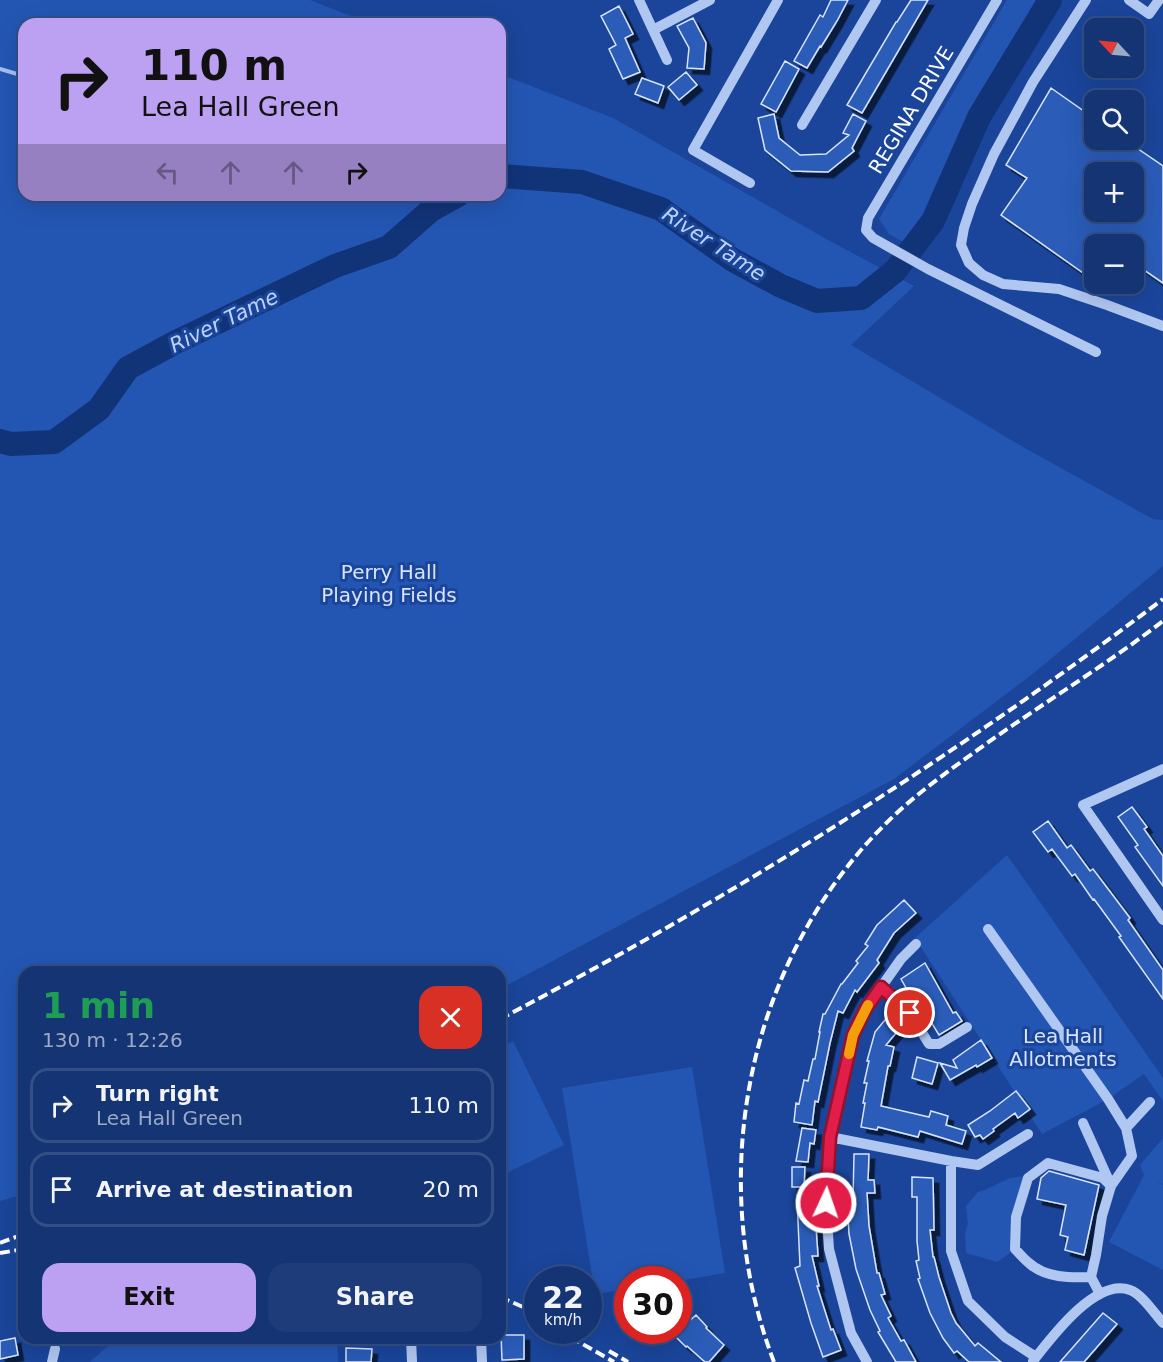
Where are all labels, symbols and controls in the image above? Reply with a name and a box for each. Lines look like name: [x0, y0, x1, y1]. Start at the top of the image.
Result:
north arrow: [1084, 18, 1144, 78]
map controls: [1084, 18, 1144, 294]
text: 110 m: [141, 41, 287, 90]
icon: right: [42, 42, 120, 120]
street label: REGINA DRIVE: [864, 42, 958, 178]
button: search: [1084, 90, 1144, 150]
text: Lea Hall Green: [141, 91, 340, 122]
icon: left: [151, 156, 184, 189]
icon: ahead: [214, 156, 247, 189]
icon: ahead: [277, 156, 310, 189]
icon: right: [340, 156, 373, 189]
button: +: [1084, 162, 1144, 222]
water label: River Tame: [658, 202, 770, 286]
button: −: [1084, 234, 1144, 294]
water label: River Tame: [166, 284, 282, 358]
park label: Perry Hall Playing Fields: [321, 560, 457, 607]
text: 1 min: [42, 985, 155, 1026]
button: close: [419, 986, 482, 1049]
pin: [884, 987, 935, 1038]
icon: arrive: [893, 996, 926, 1029]
park label: Lea Hall Allotments: [1009, 1024, 1117, 1071]
text: 130 m · 12:26: [42, 1028, 183, 1052]
text: Turn right: [96, 1081, 219, 1106]
icon: right: [45, 1089, 78, 1122]
text: 110 m: [409, 1093, 479, 1118]
text: Lea Hall Green: [96, 1106, 243, 1130]
position arrow: [794, 1171, 858, 1235]
icon: arrive: [45, 1173, 78, 1206]
text: Arrive at destination: [96, 1177, 353, 1202]
text: 20 m: [423, 1177, 479, 1202]
button: Exit: [42, 1263, 256, 1332]
button: Share: [268, 1263, 482, 1332]
speed limit sign: 30: [614, 1266, 692, 1344]
text: 22: [542, 1280, 584, 1315]
text: km/h: [544, 1311, 582, 1329]

